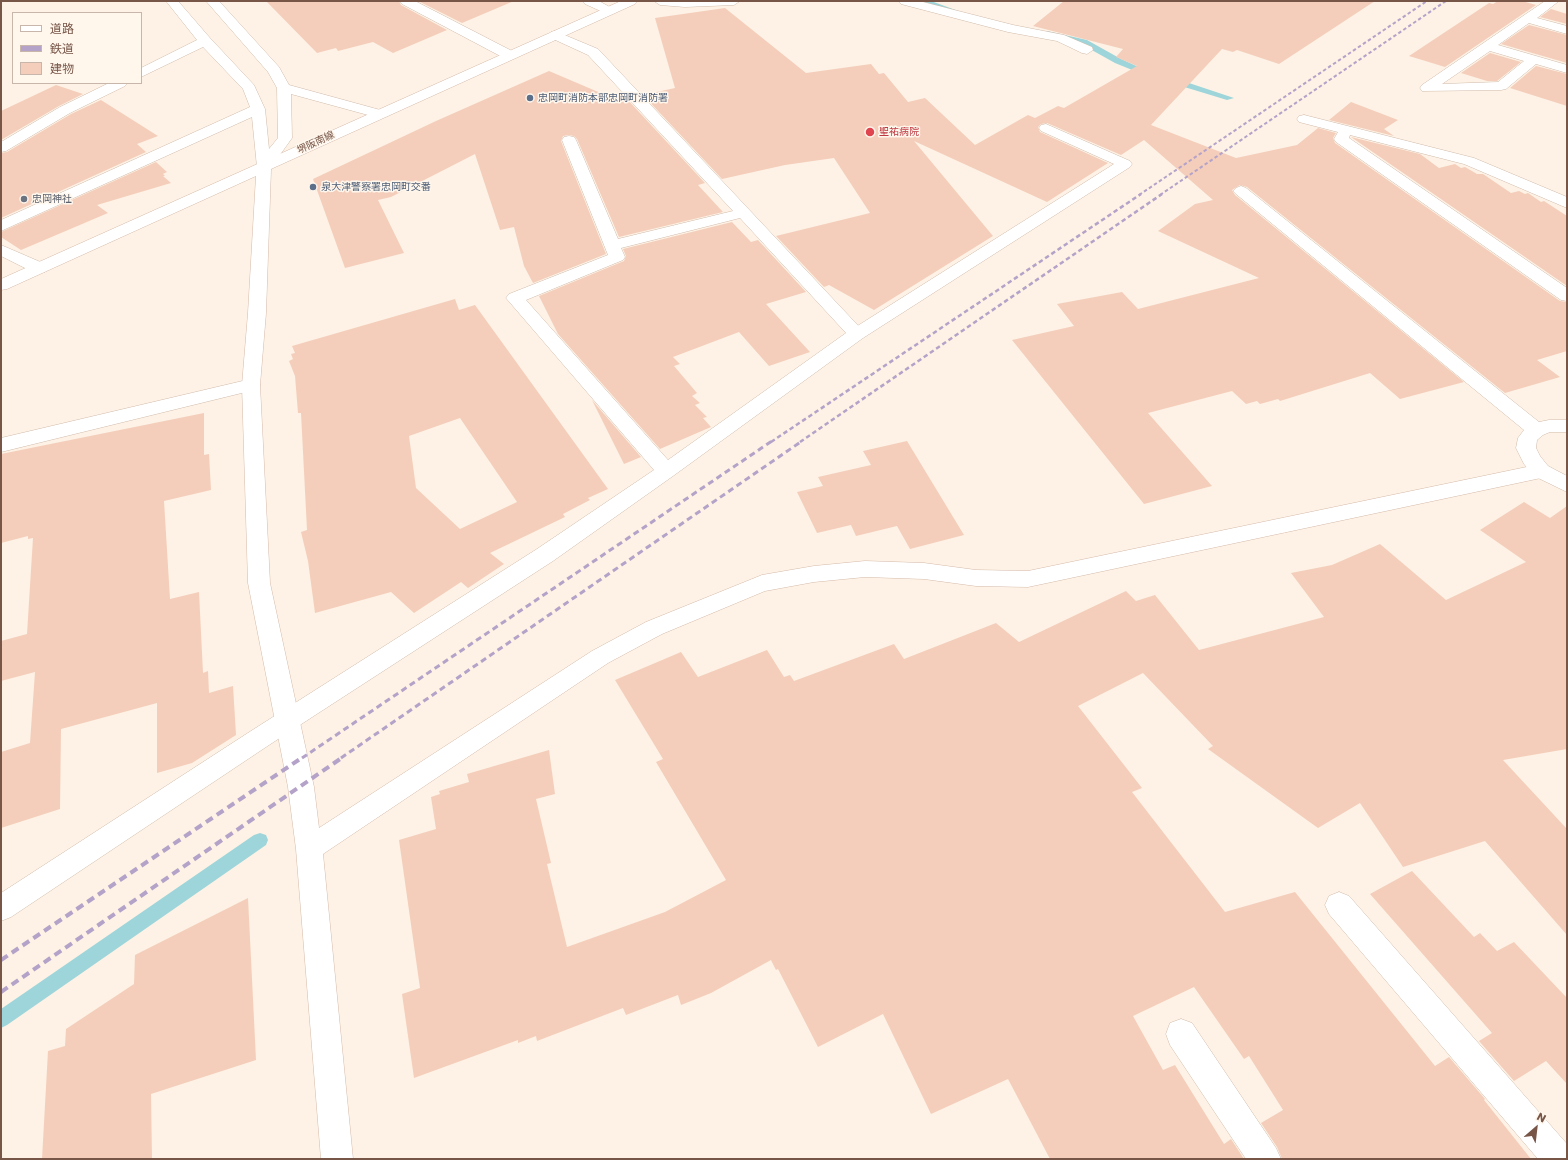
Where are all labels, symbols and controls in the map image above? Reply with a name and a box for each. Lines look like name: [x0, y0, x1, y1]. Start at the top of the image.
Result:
legend: [12, 12, 142, 84]
text: 道路: [50, 20, 74, 37]
text: 鉄道: [50, 40, 74, 57]
text: 建物: [50, 60, 74, 77]
place label: 忠岡町消防本部忠岡町消防署: [538, 92, 668, 104]
marker: 忠岡町消防本部忠岡町消防署: [525, 93, 535, 103]
marker: 聖祐病院: [864, 126, 876, 138]
place label: 聖祐病院: [879, 126, 919, 138]
street label: 堺阪南線: [295, 129, 337, 157]
place label: 泉大津警察署忠岡町交番: [321, 181, 431, 193]
marker: 泉大津警察署忠岡町交番: [308, 182, 318, 192]
place label: 忠岡神社: [32, 193, 72, 205]
marker: 忠岡神社: [19, 194, 29, 204]
north arrow: [1516, 1108, 1556, 1148]
text: N: [1534, 1108, 1549, 1126]

